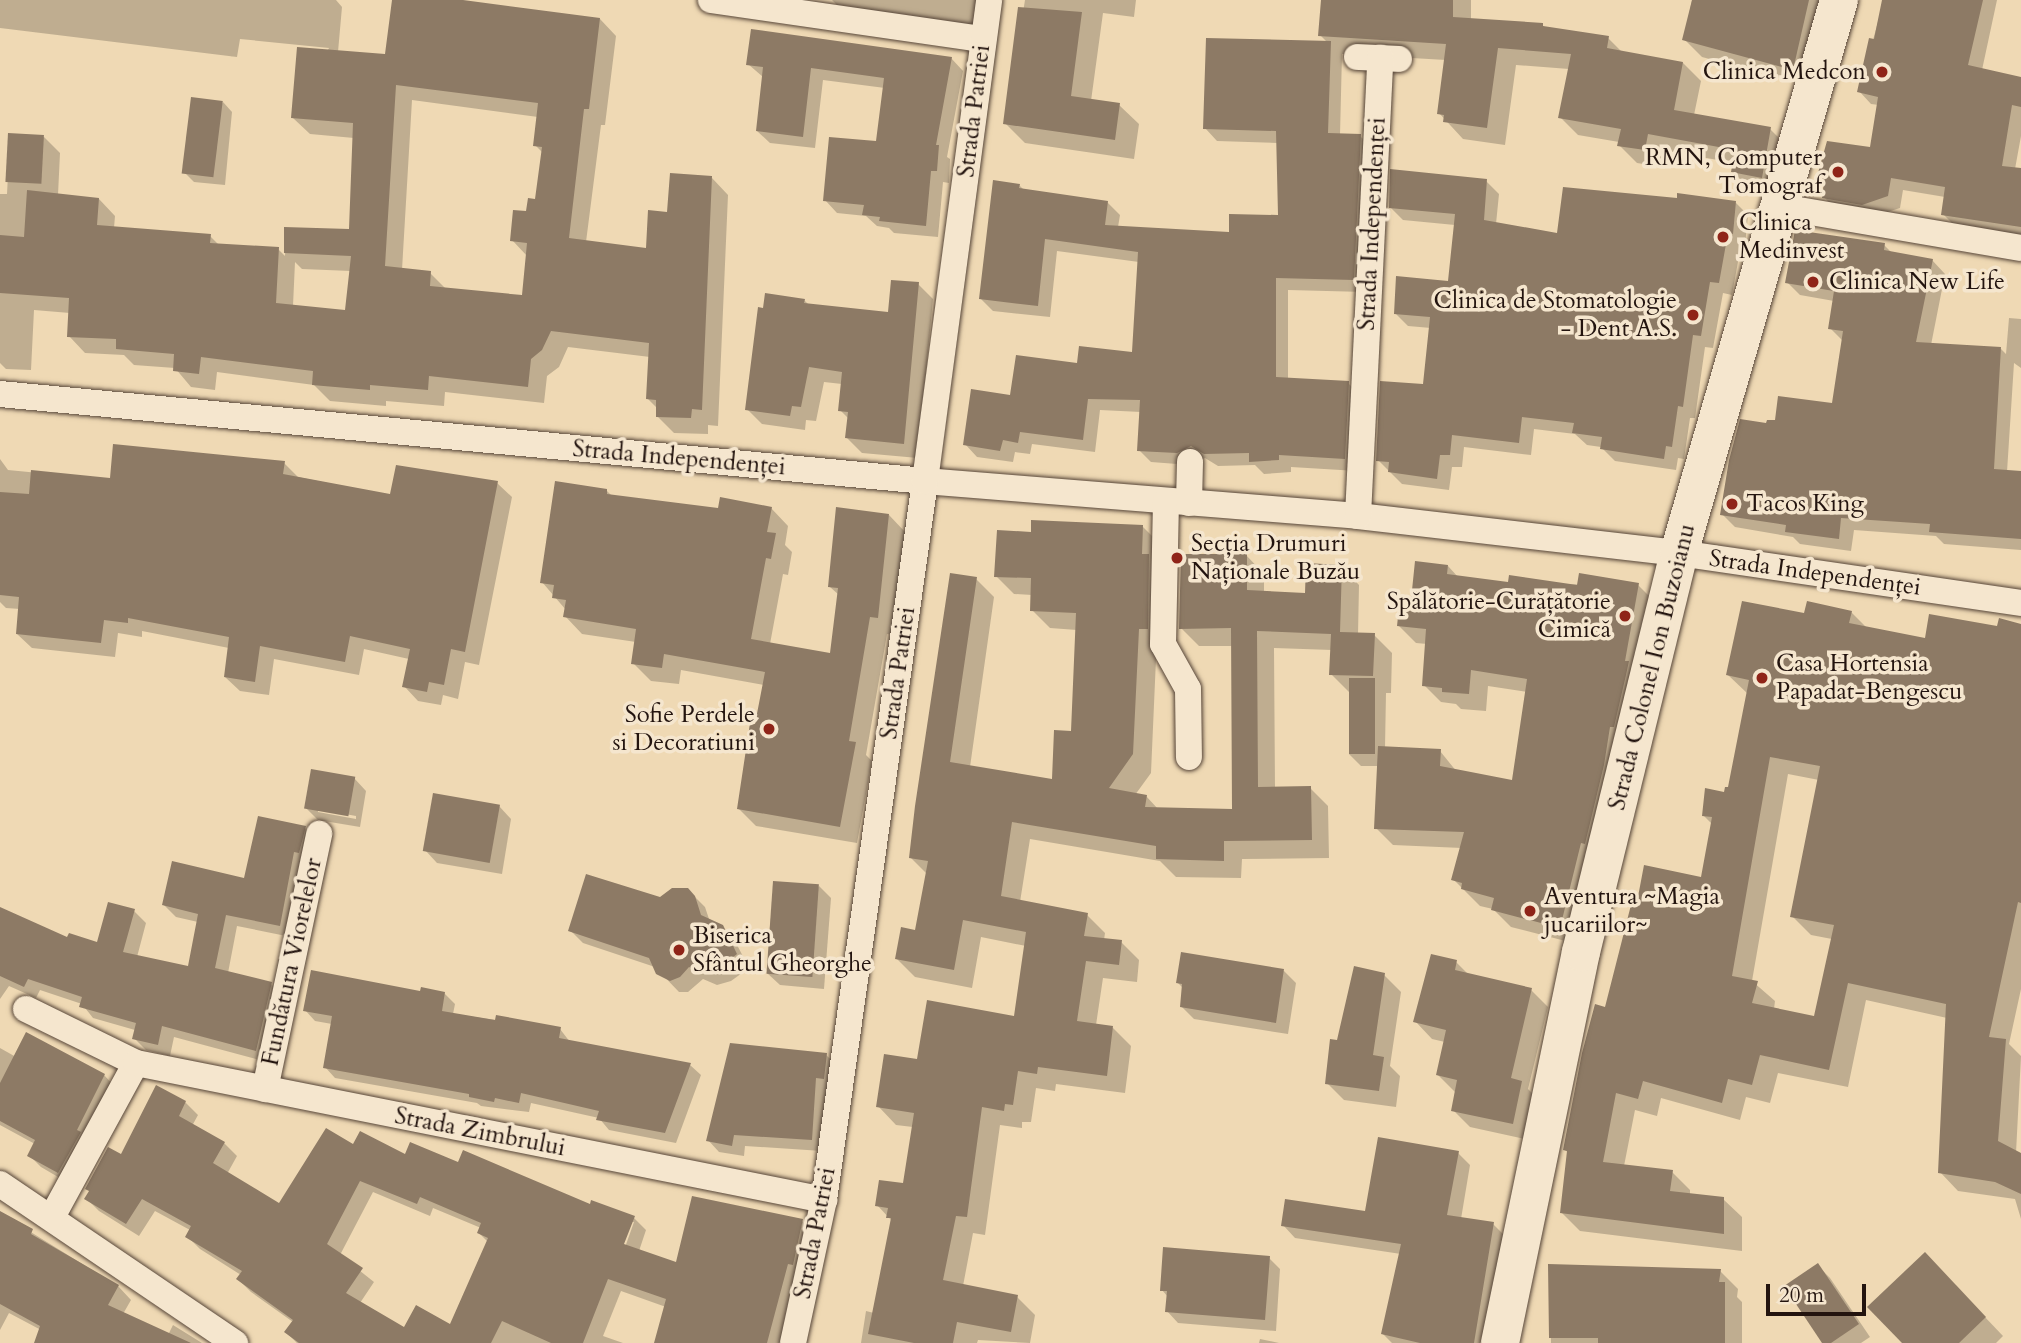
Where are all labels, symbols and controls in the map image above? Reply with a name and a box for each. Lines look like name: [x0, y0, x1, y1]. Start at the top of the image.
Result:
street label: Strada Patriei: [952, 43, 996, 179]
place label: Clinica Medcon: [1703, 58, 1866, 86]
marker: Clinica Medcon: [1872, 62, 1892, 82]
street label: Strada Independenței: [1352, 117, 1392, 331]
place label: RMN, Computer Tomograf: [1645, 144, 1822, 200]
marker: RMN, Computer Tomograf: [1828, 162, 1848, 182]
place label: Clinica Medinvest: [1739, 209, 1844, 265]
marker: Clinica Medinvest: [1713, 227, 1733, 247]
place label: Clinica New Life: [1829, 268, 2005, 296]
marker: Clinica New Life: [1803, 272, 1823, 292]
place label: Clinica de Stomatologie - Dent A.S.: [1434, 287, 1677, 343]
marker: Clinica de Stomatologie - Dent A.S.: [1683, 305, 1703, 325]
street label: Strada Independenței: [571, 434, 787, 482]
place label: Tacos King: [1746, 490, 1864, 518]
marker: Tacos King: [1724, 496, 1740, 512]
street label: Strada Colonel Ion Buzoianu: [1602, 521, 1702, 813]
place label: Secția Drumuri Naționale Buzău: [1191, 530, 1360, 586]
street label: Strada Independenței: [1707, 544, 1923, 602]
marker: Secția Drumuri Naționale Buzău: [1169, 550, 1185, 566]
place label: Spălătorie-Curățătorie Cimică: [1387, 588, 1611, 644]
street label: Strada Patriei: [874, 605, 922, 741]
marker: Spălătorie-Curățătorie Cimică: [1617, 608, 1633, 624]
place label: Casa Hortensia Papadat-Bengescu: [1776, 650, 1962, 706]
marker: Casa Hortensia Papadat-Bengescu: [1754, 670, 1770, 686]
place label: Sofie Perdele si Decoratiuni: [612, 701, 755, 757]
marker: Sofie Perdele si Decoratiuni: [761, 721, 777, 737]
street label: Fundătura Viorelelor: [256, 855, 328, 1069]
place label: Aventura ~Magia jucariilor~: [1544, 883, 1720, 939]
marker: Aventura ~Magia jucariilor~: [1522, 903, 1538, 919]
place label: Biserica Sfântul Gheorghe: [693, 922, 872, 978]
marker: Biserica Sfântul Gheorghe: [671, 942, 687, 958]
street label: Strada Zimbrului: [392, 1101, 568, 1163]
street label: Strada Patriei: [788, 1165, 842, 1301]
scale bar: [1769, 1270, 1869, 1314]
text: 20 m: [1779, 1281, 1824, 1310]

